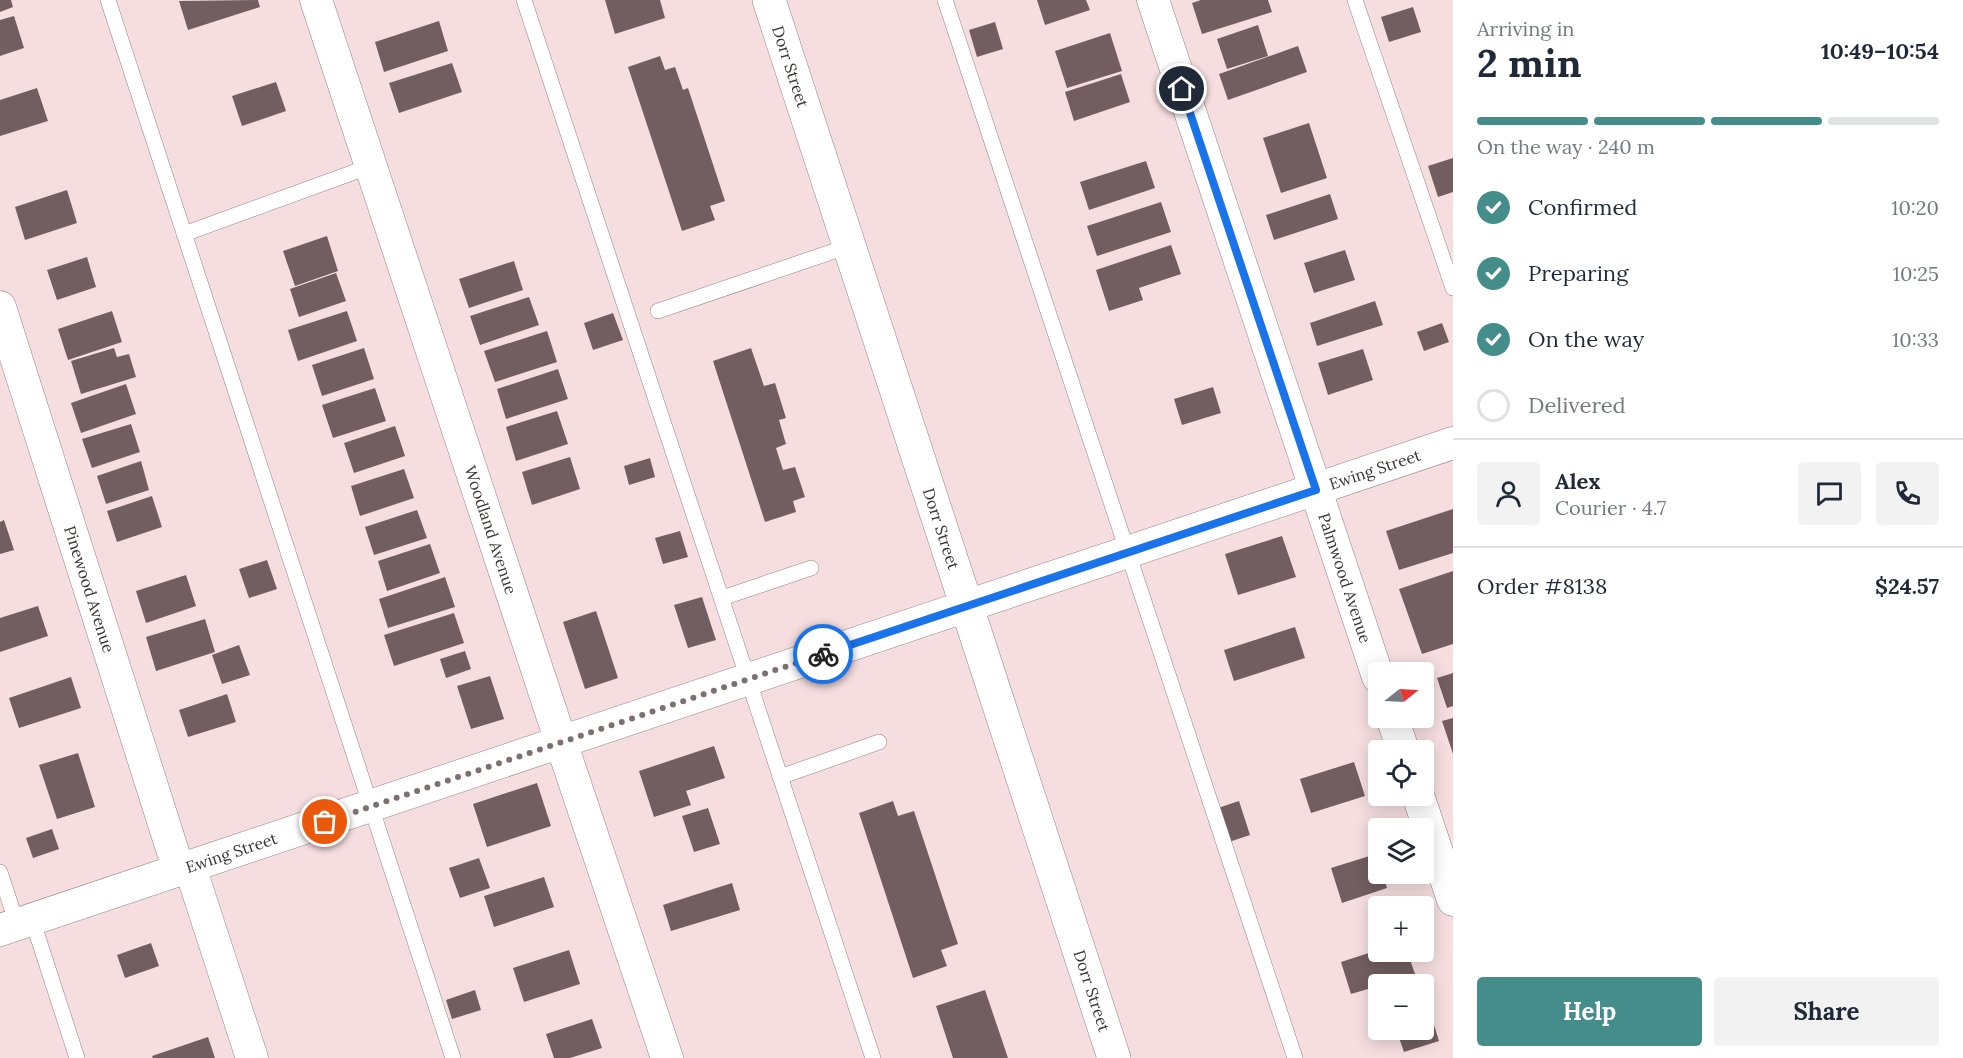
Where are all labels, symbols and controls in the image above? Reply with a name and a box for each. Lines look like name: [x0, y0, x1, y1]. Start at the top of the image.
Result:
text: Arriving in: [1477, 16, 1574, 41]
street label: Dorr Street: [768, 23, 814, 111]
text: 10:49–10:54: [1821, 37, 1939, 65]
text: 2 min: [1477, 38, 1582, 88]
pin: [1156, 63, 1207, 114]
icon: home: [1165, 72, 1198, 105]
text: On the way · 240 m: [1477, 134, 1655, 159]
icon: check: [1477, 191, 1510, 224]
text: Confirmed: [1528, 193, 1637, 221]
text: 10:20: [1891, 195, 1939, 220]
icon: check: [1477, 257, 1510, 290]
text: Preparing: [1528, 259, 1628, 287]
text: 10:25: [1893, 261, 1939, 286]
icon: check: [1477, 323, 1510, 356]
text: On the way: [1528, 325, 1644, 353]
text: 10:33: [1892, 327, 1939, 352]
text: Delivered: [1528, 391, 1626, 419]
street label: Ewing Street: [1326, 444, 1424, 494]
button: person: [1477, 462, 1540, 525]
button: chat: [1798, 462, 1861, 525]
button: phone: [1876, 462, 1939, 525]
street label: Woodland Avenue: [460, 463, 522, 597]
text: Alex: [1555, 467, 1600, 495]
street label: Dorr Street: [919, 485, 964, 573]
text: Courier · 4.7: [1555, 495, 1666, 520]
street label: Palmwood Avenue: [1314, 510, 1376, 646]
street label: Pinewood Avenue: [60, 523, 119, 655]
text: Order #8138: [1477, 572, 1607, 600]
text: $24.57: [1875, 572, 1939, 600]
courier: [793, 624, 853, 684]
icon: bike: [807, 638, 840, 671]
north arrow: [1368, 662, 1434, 728]
map controls: [1368, 662, 1434, 1040]
button: locate: [1368, 740, 1434, 806]
pin: [299, 796, 350, 847]
icon: bag: [308, 805, 341, 838]
button: layers: [1368, 818, 1434, 884]
street label: Ewing Street: [183, 828, 280, 877]
button: +: [1368, 896, 1434, 962]
street label: Dorr Street: [1069, 947, 1115, 1035]
button: −: [1368, 974, 1434, 1040]
button: Help: [1477, 977, 1702, 1046]
button: Share: [1714, 977, 1939, 1046]

